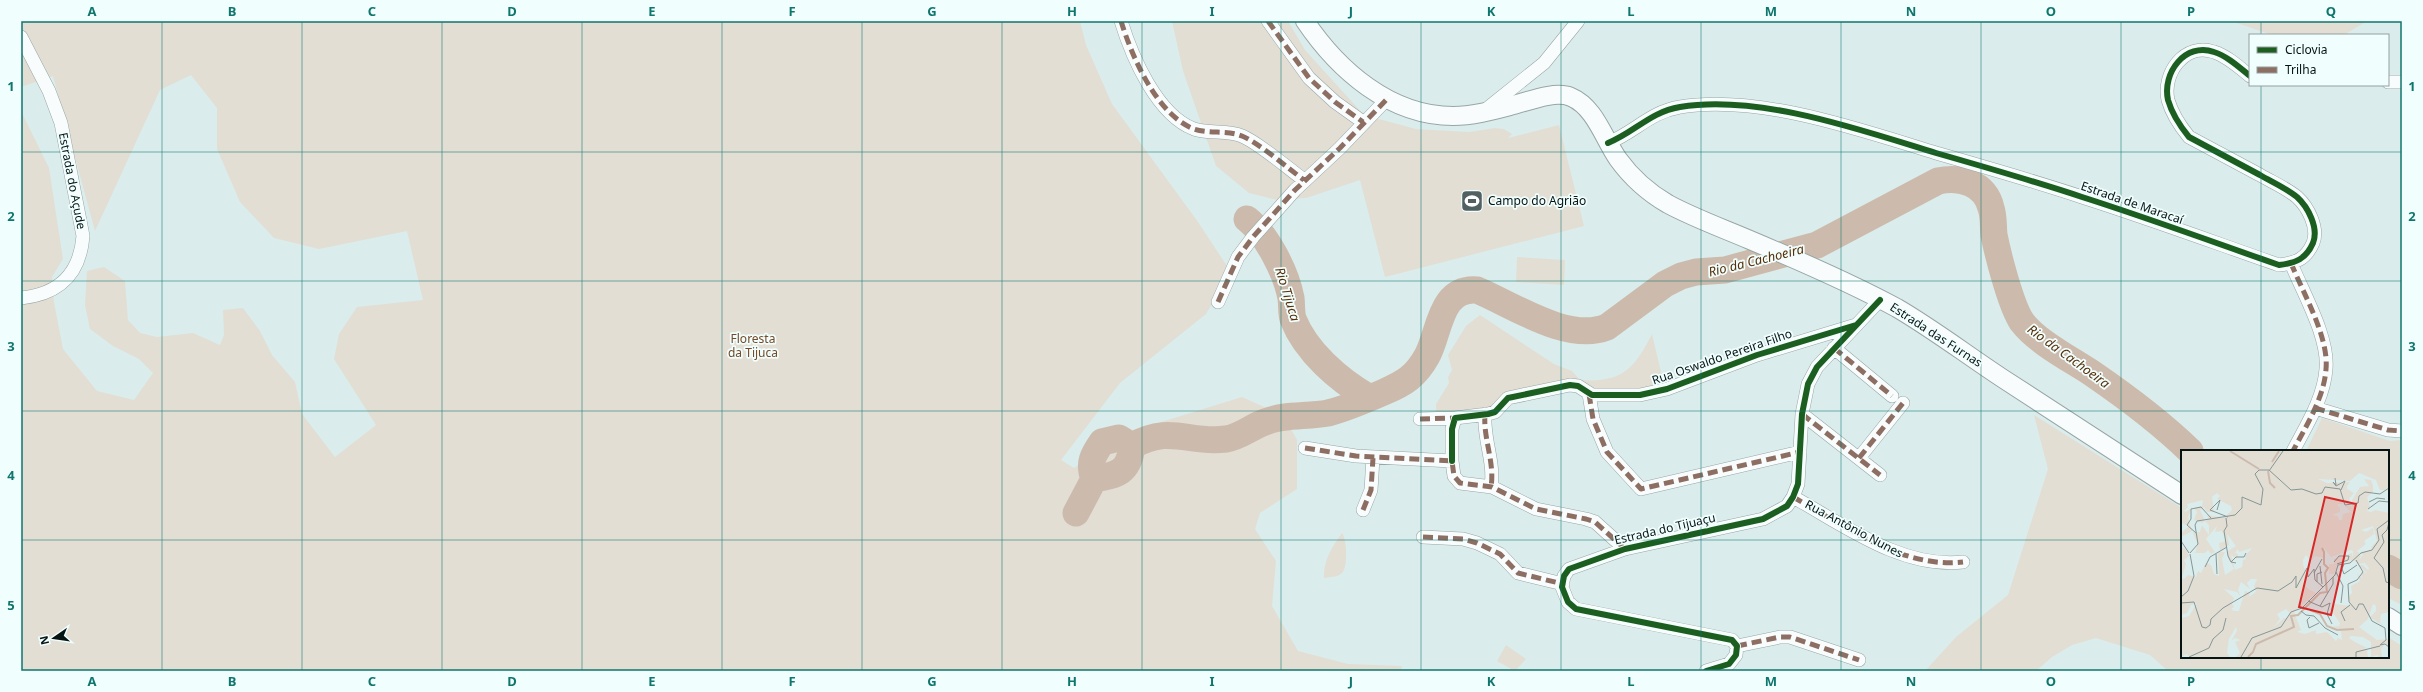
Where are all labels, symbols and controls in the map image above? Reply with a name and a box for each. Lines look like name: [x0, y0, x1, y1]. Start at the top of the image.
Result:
text: A: [88, 2, 97, 20]
text: B: [228, 2, 236, 20]
text: C: [368, 2, 376, 20]
text: D: [507, 2, 517, 20]
text: E: [648, 2, 656, 20]
text: F: [788, 2, 796, 20]
text: G: [927, 2, 937, 20]
text: H: [1067, 2, 1077, 20]
text: I: [1209, 2, 1215, 20]
text: J: [1348, 2, 1353, 20]
text: K: [1487, 2, 1496, 20]
text: L: [1627, 2, 1635, 20]
text: M: [1765, 2, 1777, 20]
text: N: [1906, 2, 1916, 20]
text: O: [2046, 2, 2056, 20]
text: P: [2187, 2, 2195, 20]
text: Q: [2326, 2, 2336, 20]
legend: [2249, 34, 2389, 86]
text: Ciclovia: [2285, 41, 2327, 58]
text: Trilha: [2285, 61, 2316, 78]
text: 1: [7, 77, 15, 95]
text: 1: [2408, 77, 2416, 95]
street label: Estrada do Açude: [55, 131, 90, 231]
street label: Estrada de Maracaí: [2079, 177, 2187, 228]
sports icon: Campo do Agrião: [1459, 188, 1485, 214]
place label: Campo do Agrião: [1488, 192, 1586, 209]
text: 2: [7, 207, 15, 225]
text: 2: [2408, 207, 2416, 225]
water label: Rio da Cachoeira: [1706, 239, 1806, 281]
water label: Rio Tijuca: [1271, 265, 1305, 324]
street label: Estrada das Furnas: [1887, 298, 1986, 371]
water label: Rio da Cachoeira: [2024, 320, 2114, 392]
street label: Rua Oswaldo Pereira Filho: [1650, 325, 1794, 389]
park label: Floresta da Tijuca: [728, 330, 778, 361]
text: 3: [7, 337, 15, 355]
text: 3: [2408, 337, 2416, 355]
inset map: [2181, 450, 2389, 658]
text: 4: [7, 466, 15, 484]
text: 4: [2408, 466, 2416, 484]
street label: Rua Antônio Nunes: [1802, 496, 1906, 562]
street label: Estrada do Tijuaçu: [1613, 509, 1717, 548]
text: 5: [7, 596, 15, 614]
text: 5: [2408, 596, 2416, 614]
north arrow: [34, 618, 74, 658]
text: N: [35, 634, 52, 646]
text: A: [88, 672, 97, 690]
text: B: [228, 672, 236, 690]
text: C: [368, 672, 376, 690]
text: D: [507, 672, 517, 690]
text: E: [648, 672, 656, 690]
text: F: [788, 672, 796, 690]
text: G: [927, 672, 937, 690]
text: H: [1067, 672, 1077, 690]
text: I: [1209, 672, 1215, 690]
text: J: [1348, 672, 1353, 690]
text: K: [1487, 672, 1496, 690]
text: L: [1627, 672, 1635, 690]
text: M: [1765, 672, 1777, 690]
text: N: [1906, 672, 1916, 690]
text: O: [2046, 672, 2056, 690]
text: P: [2187, 672, 2195, 690]
text: Q: [2326, 672, 2336, 690]

